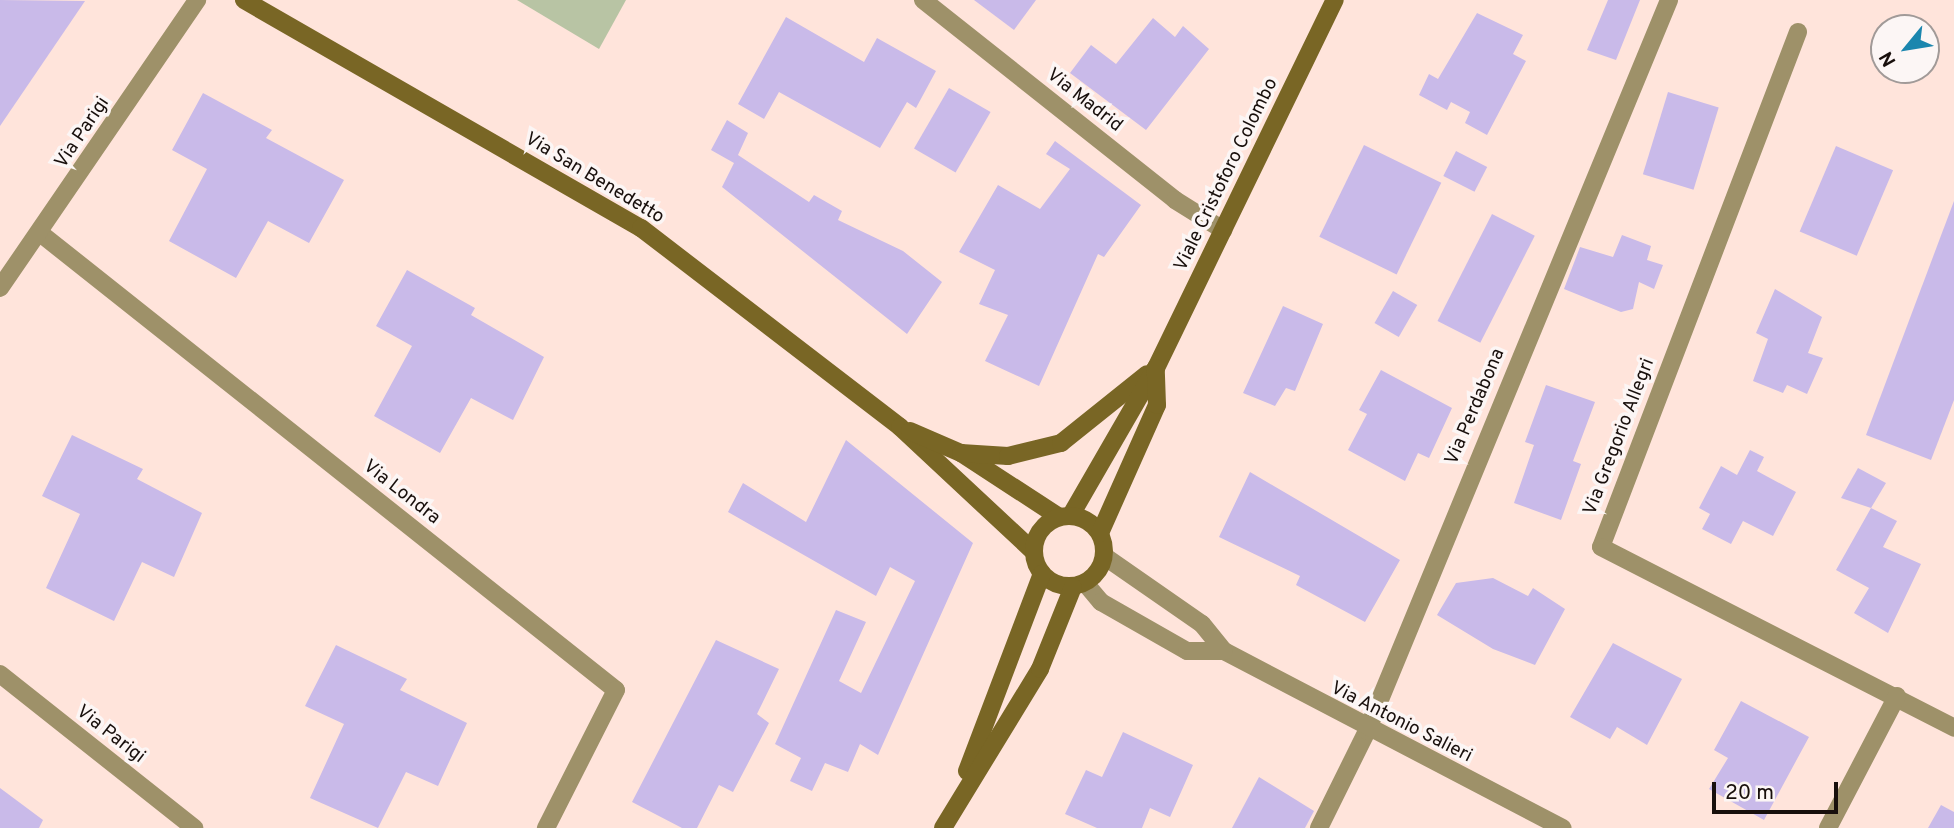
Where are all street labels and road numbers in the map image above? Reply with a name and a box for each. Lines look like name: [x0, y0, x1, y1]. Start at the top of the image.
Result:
street label: Via Madrid: [1041, 64, 1127, 138]
street label: Viale Cristoforo Colombo: [1170, 75, 1284, 275]
street label: Via Parigi: [51, 93, 115, 173]
street label: Via San Benedetto: [520, 128, 668, 230]
street label: Via Perdabona: [1441, 345, 1511, 469]
street label: Via Gregorio Allegri: [1579, 355, 1661, 519]
street label: Via Londra: [358, 456, 444, 530]
street label: Via Antonio Salieri: [1326, 677, 1476, 769]
street label: Via Parigi: [71, 701, 149, 769]

